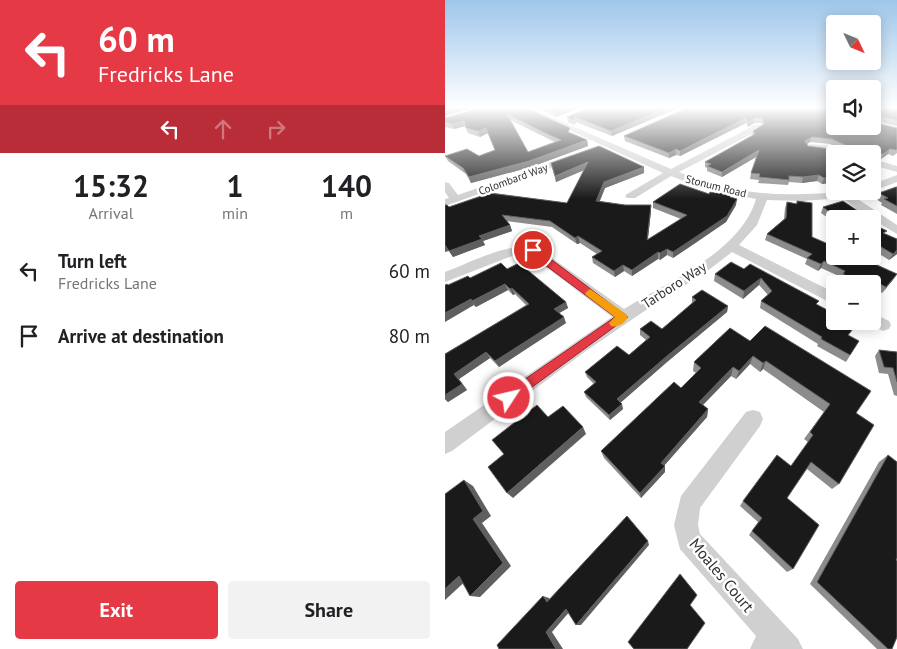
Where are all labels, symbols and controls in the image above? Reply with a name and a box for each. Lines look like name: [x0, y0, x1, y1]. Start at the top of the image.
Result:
north arrow: [826, 15, 881, 70]
map controls: [826, 15, 881, 330]
text: 60 m: [98, 16, 175, 62]
icon: left: [15, 20, 80, 85]
text: Fredricks Lane: [98, 60, 234, 88]
button: sound: [826, 80, 881, 135]
icon: left: [156, 115, 184, 143]
icon: ahead: [209, 115, 237, 143]
icon: right: [262, 115, 290, 143]
button: layers: [826, 145, 881, 200]
street label: Colombard Way: [476, 160, 550, 198]
text: 15:32: [73, 166, 149, 205]
text: 1: [227, 166, 244, 205]
text: 140: [321, 166, 372, 205]
street label: Stonum Road: [684, 172, 748, 200]
text: Arrival: [89, 203, 133, 223]
text: min: [222, 203, 248, 223]
text: m: [340, 203, 353, 223]
button: +: [826, 210, 881, 265]
pin: [512, 229, 554, 271]
icon: arrive: [519, 236, 547, 264]
text: Turn left: [58, 249, 127, 273]
icon: left: [15, 257, 43, 285]
street label: Tarboro Way: [638, 257, 710, 313]
text: 60 m: [389, 259, 430, 283]
text: Fredricks Lane: [58, 273, 157, 293]
button: −: [826, 275, 881, 330]
icon: arrive: [15, 322, 43, 350]
text: Arrive at destination: [58, 324, 224, 348]
text: 80 m: [389, 324, 430, 348]
position arrow: [482, 371, 534, 423]
street label: Moales Court: [685, 534, 759, 616]
button: Exit: [15, 581, 218, 639]
button: Share: [228, 581, 430, 639]

